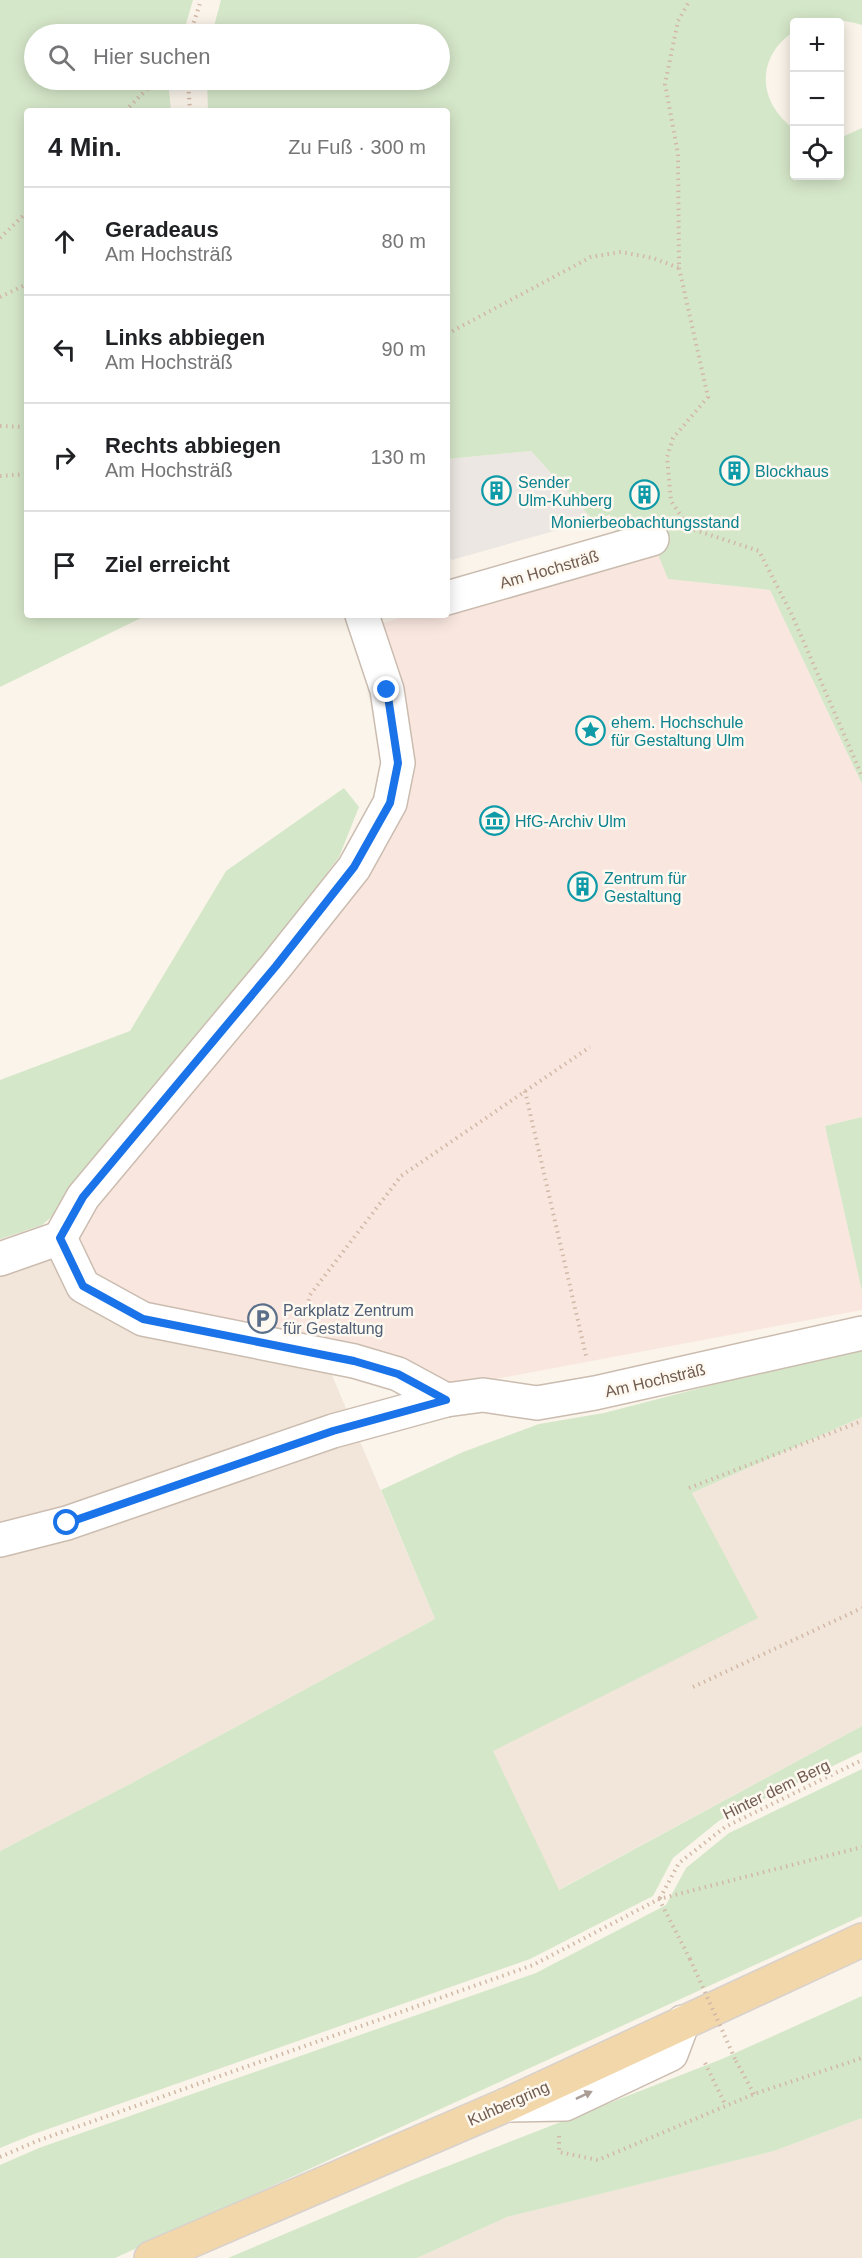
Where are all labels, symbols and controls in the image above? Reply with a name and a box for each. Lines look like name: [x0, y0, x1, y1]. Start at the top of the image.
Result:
map controls: [790, 18, 844, 180]
button: +: [790, 18, 844, 72]
search box: [24, 24, 450, 90]
icon: search: [45, 41, 78, 74]
text: Hier suchen: [93, 44, 210, 69]
button: −: [790, 72, 844, 126]
button: locate: [790, 126, 844, 180]
text: 4 Min.: [48, 132, 122, 162]
text: Zu Fuß · 300 m: [288, 136, 426, 158]
text: Geradeaus: [105, 217, 219, 242]
icon: ahead: [48, 225, 81, 258]
text: 80 m: [382, 230, 426, 252]
text: Am Hochsträß: [105, 243, 233, 265]
text: Links abbiegen: [105, 325, 265, 350]
icon: left: [48, 333, 81, 366]
text: 90 m: [382, 338, 426, 360]
text: Am Hochsträß: [105, 351, 233, 373]
text: Rechts abbiegen: [105, 433, 281, 458]
icon: right: [48, 441, 81, 474]
text: 130 m: [370, 446, 426, 468]
building icon: Blockhaus: [718, 455, 750, 487]
text: Am Hochsträß: [105, 459, 233, 481]
place label: Blockhaus: [755, 463, 829, 480]
place label: Sender Ulm-Kuhberg: [518, 474, 612, 509]
building icon: Sender Ulm-Kuhberg: [481, 475, 513, 507]
building icon: Monierbeobachtungsstand: [629, 478, 661, 510]
place label: Monierbeobachtungsstand: [551, 514, 739, 531]
street label: Am Hochsträß: [498, 547, 601, 592]
icon: arrive: [48, 549, 81, 582]
text: Ziel erreicht: [105, 552, 230, 577]
route end: [373, 676, 399, 702]
place label: ehem. Hochschule für Gestaltung Ulm: [611, 714, 744, 749]
place icon: ehem. Hochschule für Gestaltung Ulm: [574, 715, 606, 747]
museum icon: HfG-Archiv Ulm: [478, 805, 510, 837]
place label: HfG-Archiv Ulm: [515, 813, 626, 830]
place label: Zentrum für Gestaltung: [604, 870, 687, 905]
building icon: Zentrum für Gestaltung: [567, 871, 599, 903]
place label: Parkplatz Zentrum für Gestaltung: [283, 1302, 414, 1337]
parking icon: Parkplatz Zentrum für Gestaltung: [246, 1303, 278, 1335]
street label: Am Hochsträß: [603, 1361, 707, 1400]
route start: [53, 1509, 79, 1535]
street label: Hinter dem Berg: [720, 1756, 832, 1823]
street label: Kuhbergring: [465, 2078, 551, 2129]
one-way arrow: [575, 2091, 592, 2100]

